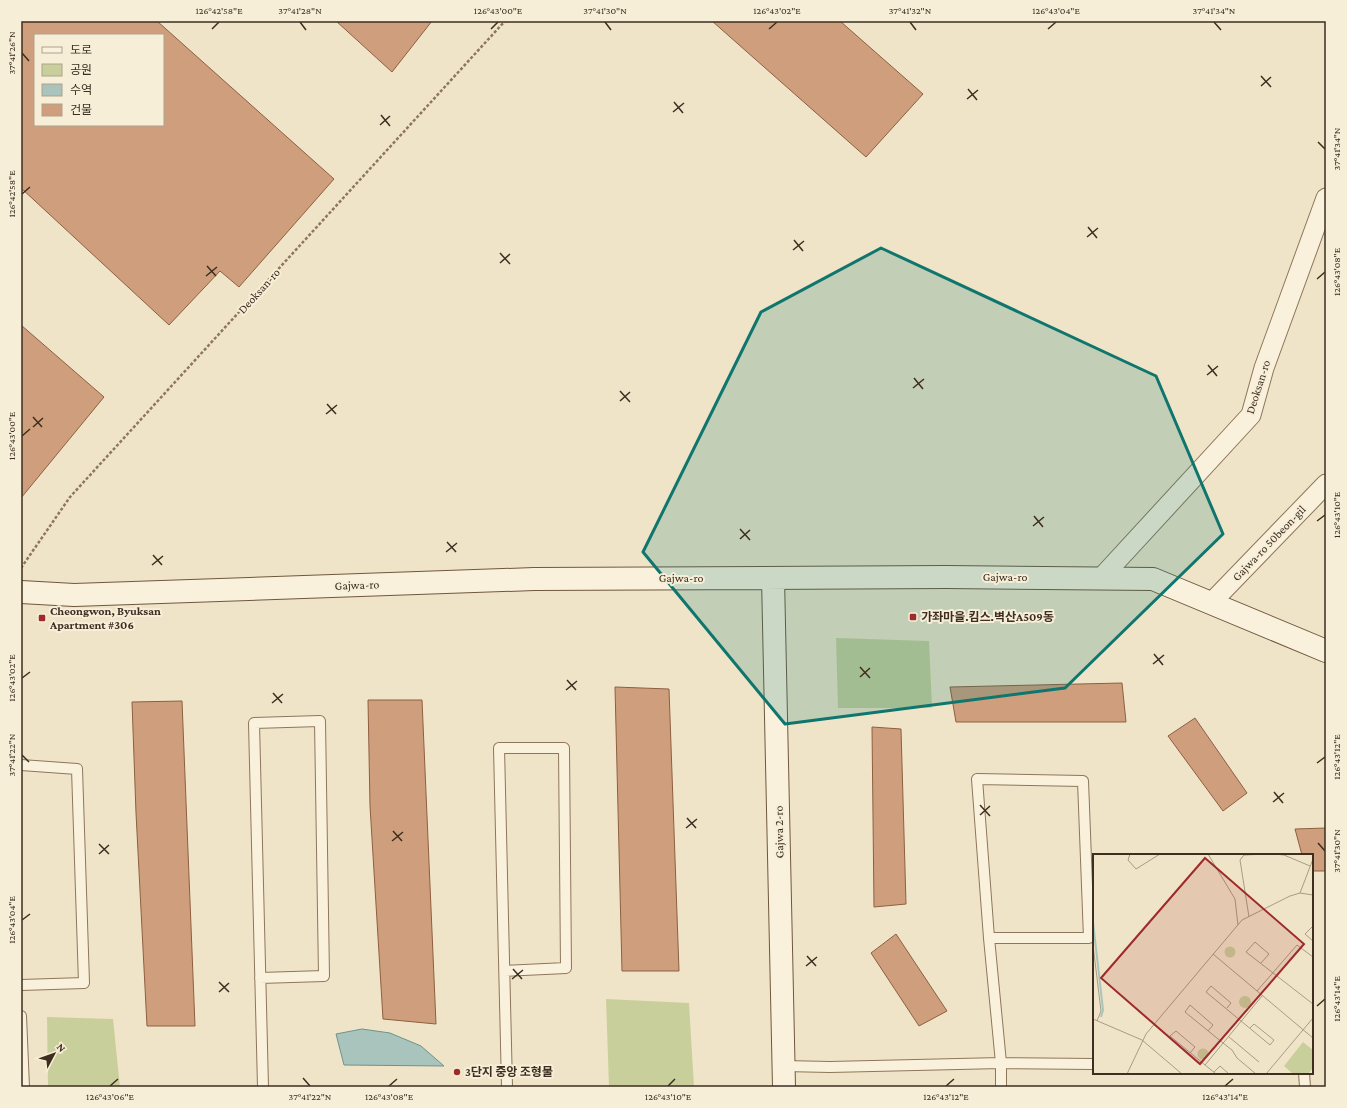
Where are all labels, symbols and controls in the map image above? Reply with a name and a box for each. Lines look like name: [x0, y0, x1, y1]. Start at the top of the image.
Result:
text: 126°42'58"E: [195, 5, 243, 16]
text: 37°41'28"N: [278, 5, 322, 16]
text: 126°43'00"E: [474, 5, 523, 16]
text: 37°41'30"N: [583, 5, 627, 16]
text: 126°43'02"E: [753, 5, 801, 16]
text: 37°41'32"N: [889, 5, 932, 16]
text: 126°43'04"E: [1032, 5, 1080, 16]
text: 37°41'34"N: [1193, 5, 1236, 16]
text: 37°41'26"N: [6, 31, 17, 75]
legend: [34, 34, 164, 126]
text: 도로: [70, 43, 92, 57]
text: 공원: [70, 63, 92, 77]
text: 수역: [70, 83, 92, 97]
text: 건물: [70, 103, 92, 117]
text: 37°41'34"N: [1331, 127, 1342, 170]
text: 126°42'58"E: [6, 170, 17, 218]
text: 126°43'08"E: [1331, 247, 1342, 296]
street label: Deoksan-ro: [235, 265, 283, 316]
street label: Deoksan-ro: [1243, 358, 1273, 416]
text: 126°43'00"E: [6, 411, 17, 460]
text: 126°43'10"E: [1331, 491, 1342, 538]
street label: Gajwa-ro 50beon-gil: [1229, 502, 1309, 584]
street label: Gajwa-ro: [983, 570, 1027, 584]
street label: Gajwa-ro: [659, 571, 703, 585]
street label: Gajwa-ro: [334, 577, 380, 593]
place label: Cheongwon, Byuksan Apartment #306: [49, 604, 161, 632]
place label: 가좌마을.킴스.벽산A509동: [921, 610, 1054, 624]
marker: 가좌마을.킴스.벽산A509동: [908, 612, 918, 622]
marker: Cheongwon, Byuksan Apartment #306: [37, 613, 47, 623]
text: 126°43'02"E: [6, 654, 17, 702]
text: 37°41'22"N: [6, 733, 17, 776]
text: 126°43'12"E: [1331, 734, 1342, 780]
street label: Gajwa 2-ro: [772, 806, 786, 858]
text: 37°41'30"N: [1331, 829, 1342, 873]
inset map: [1093, 854, 1313, 1074]
text: 126°43'04"E: [6, 896, 17, 944]
text: 126°43'14"E: [1331, 976, 1342, 1022]
north arrow: [34, 1034, 74, 1074]
text: N: [55, 1041, 69, 1055]
place label: 3단지 중앙 조형물: [465, 1065, 553, 1079]
marker: 3단지 중앙 조형물: [452, 1067, 462, 1077]
text: 126°43'06"E: [86, 1091, 135, 1102]
text: 37°41'22"N: [289, 1091, 332, 1102]
text: 126°43'08"E: [365, 1091, 414, 1102]
text: 126°43'10"E: [645, 1091, 692, 1102]
text: 126°43'12"E: [923, 1091, 969, 1102]
text: 126°43'14"E: [1202, 1091, 1248, 1102]

